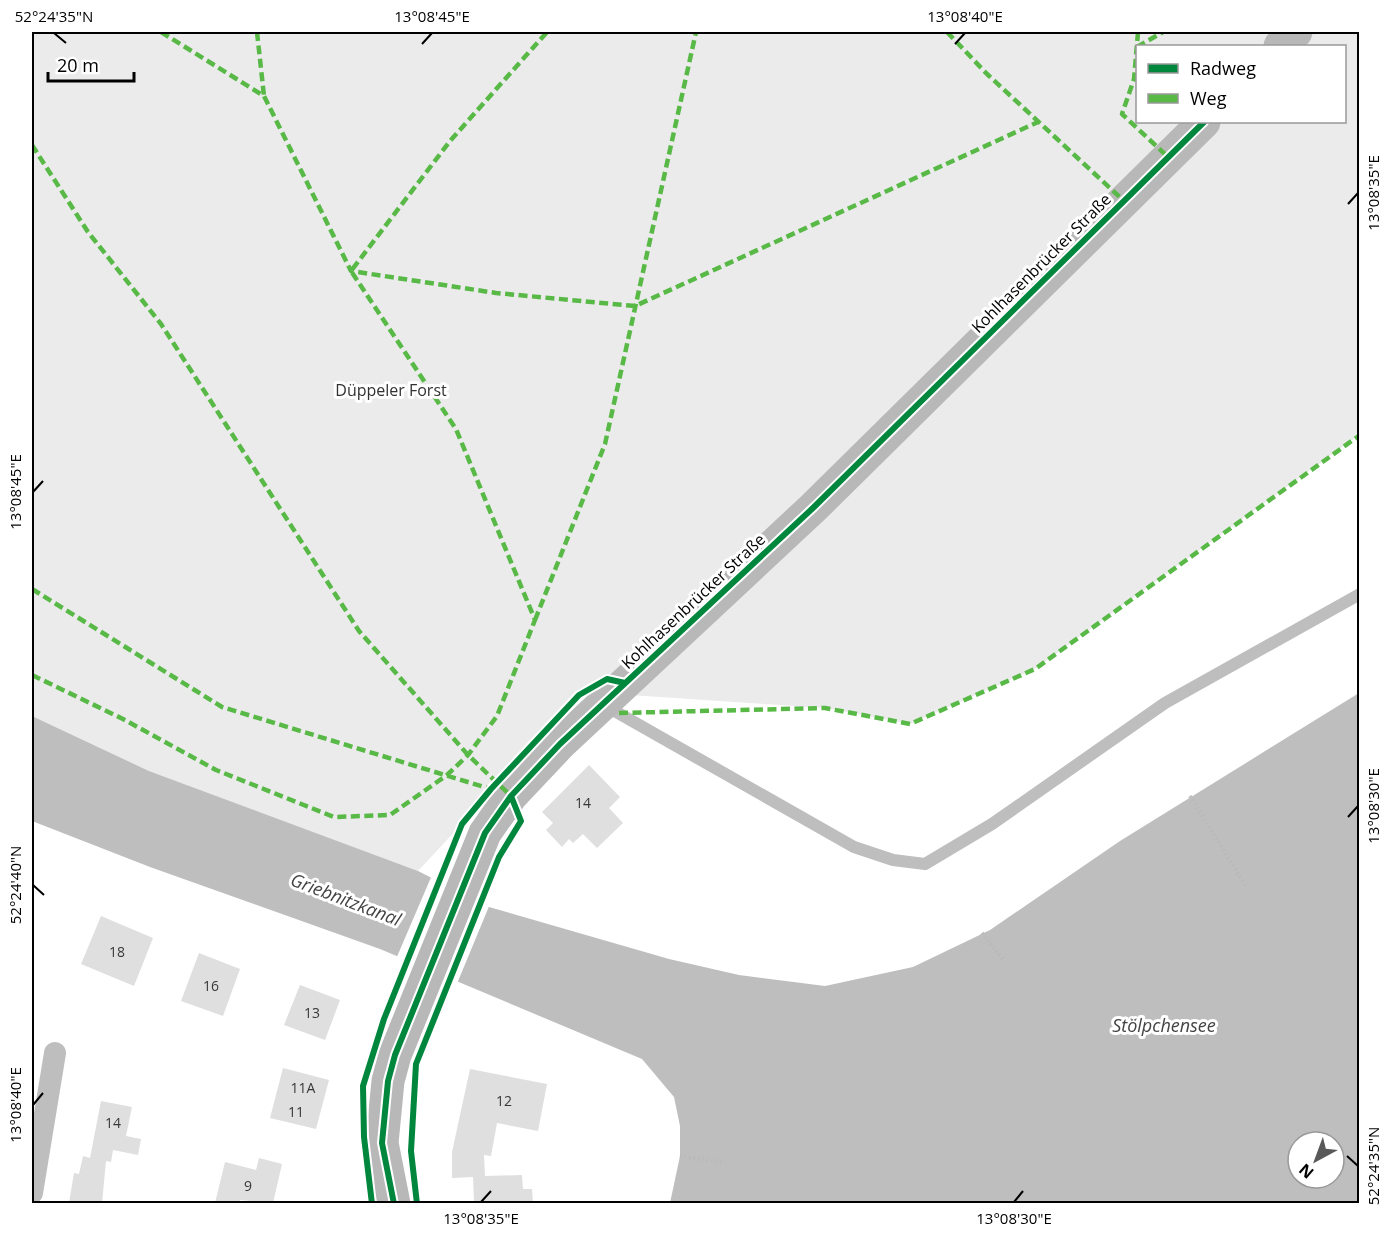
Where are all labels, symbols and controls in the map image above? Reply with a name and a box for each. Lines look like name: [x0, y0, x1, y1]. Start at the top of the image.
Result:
text: 52°24'35"N: [15, 6, 93, 26]
text: 13°08'45"E: [394, 6, 470, 26]
text: 13°08'40"E: [927, 6, 1003, 26]
scale bar: [48, 45, 134, 83]
legend: [1136, 45, 1346, 123]
text: 20 m: [57, 53, 99, 77]
text: Radweg: [1190, 56, 1256, 80]
text: Weg: [1190, 86, 1227, 110]
text: 13°08'35"E: [1363, 155, 1383, 231]
street label: Kohlhasenbrücker Straße: [966, 188, 1116, 338]
park label: Düppeler Forst: [335, 379, 447, 401]
text: 13°08'45"E: [5, 454, 25, 530]
street label: Kohlhasenbrücker Straße: [616, 528, 770, 674]
text: 13°08'30"E: [1363, 768, 1383, 844]
house number: 14: [575, 793, 591, 812]
text: 52°24'40"N: [5, 846, 25, 924]
water label: Griebnitzkanal: [287, 867, 405, 931]
house number: 18: [109, 942, 125, 961]
house number: 16: [203, 976, 219, 995]
house number: 13: [304, 1003, 320, 1022]
water label: Stölpchensee: [1112, 1013, 1216, 1037]
text: 13°08'40"E: [5, 1067, 25, 1143]
house number: 11A: [291, 1078, 316, 1097]
house number: 12: [496, 1091, 512, 1110]
house number: 11: [288, 1102, 304, 1121]
house number: 14: [105, 1113, 121, 1132]
text: 52°24'35"N: [1363, 1127, 1383, 1205]
north arrow: [1286, 1130, 1346, 1190]
text: N: [1294, 1159, 1318, 1184]
house number: 9: [244, 1176, 252, 1195]
text: 13°08'35"E: [443, 1208, 519, 1228]
text: 13°08'30"E: [976, 1208, 1052, 1228]

